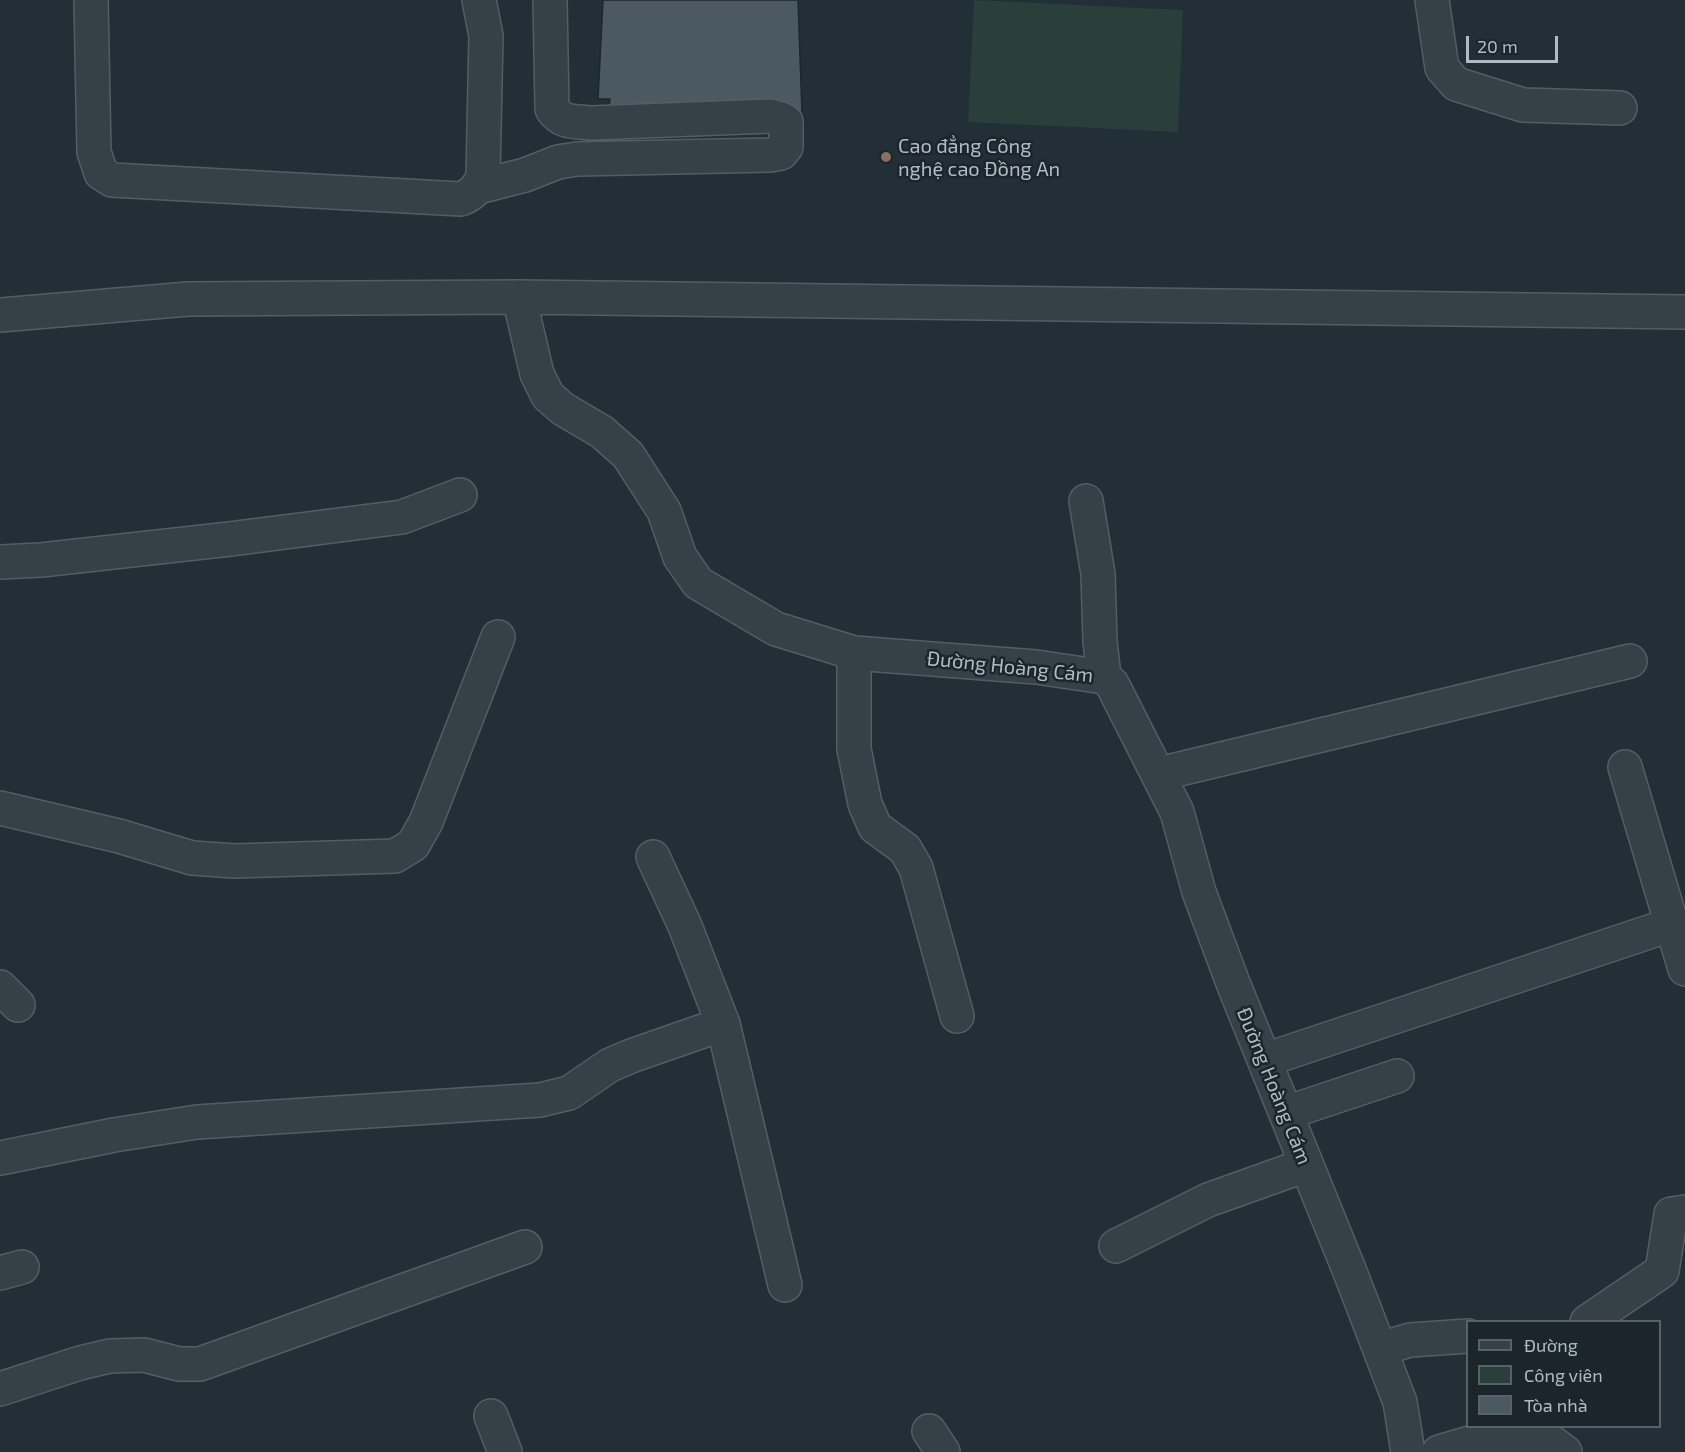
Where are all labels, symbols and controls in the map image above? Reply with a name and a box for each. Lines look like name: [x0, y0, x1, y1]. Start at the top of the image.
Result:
scale bar: [1469, 24, 1560, 62]
text: 20 m: [1477, 35, 1518, 57]
place label: Cao đẳng Công nghệ cao Đồng An: [898, 134, 1060, 181]
marker: Cao đẳng Công nghệ cao Đồng An: [879, 150, 893, 164]
street label: Đường Hoàng Cám: [926, 646, 1094, 688]
street label: Đường Hoàng Cám: [1232, 1004, 1316, 1168]
legend: [1466, 1320, 1661, 1428]
text: Đường: [1524, 1334, 1578, 1356]
text: Công viên: [1524, 1364, 1603, 1386]
text: Tòa nhà: [1524, 1394, 1588, 1416]

